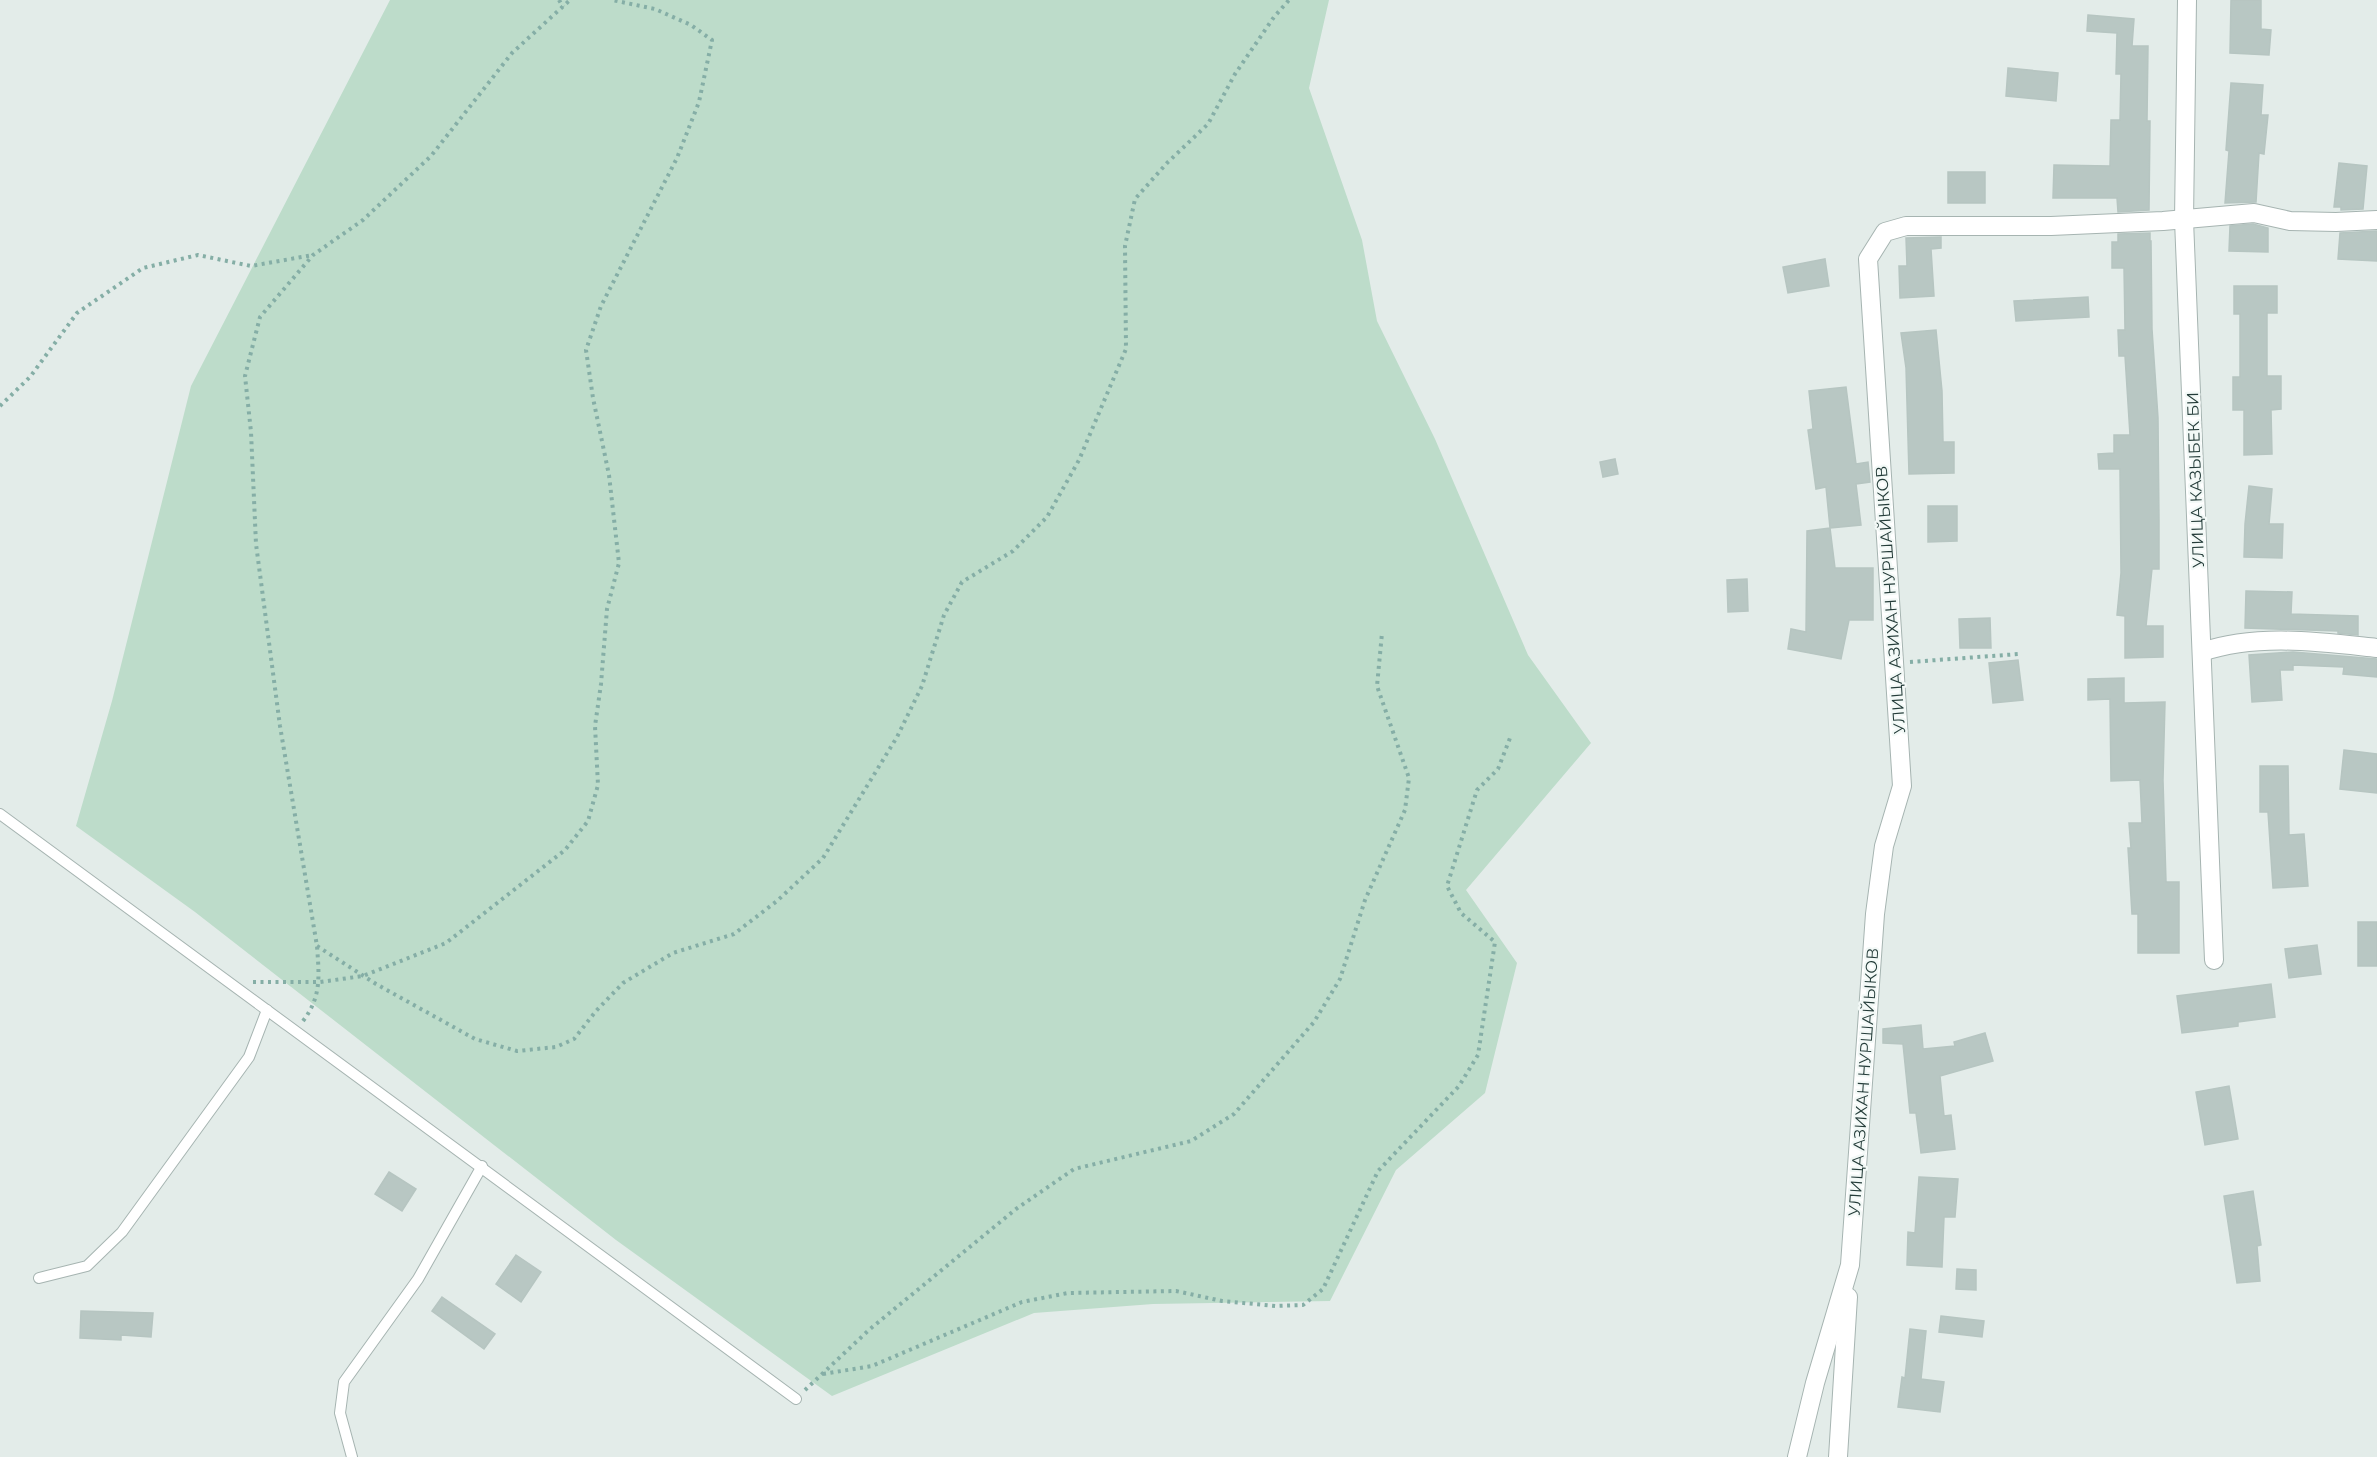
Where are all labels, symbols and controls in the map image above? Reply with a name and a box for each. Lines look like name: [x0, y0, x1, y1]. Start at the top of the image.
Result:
street label: УЛИЦА КАЗЫБЕК БИ: [2183, 392, 2208, 568]
street label: УЛИЦА АЗИХАН НУРШАЙЫКОВ: [1872, 465, 1909, 735]
street label: УЛИЦА АЗИХАН НУРШАЙЫКОВ: [1845, 947, 1882, 1217]

